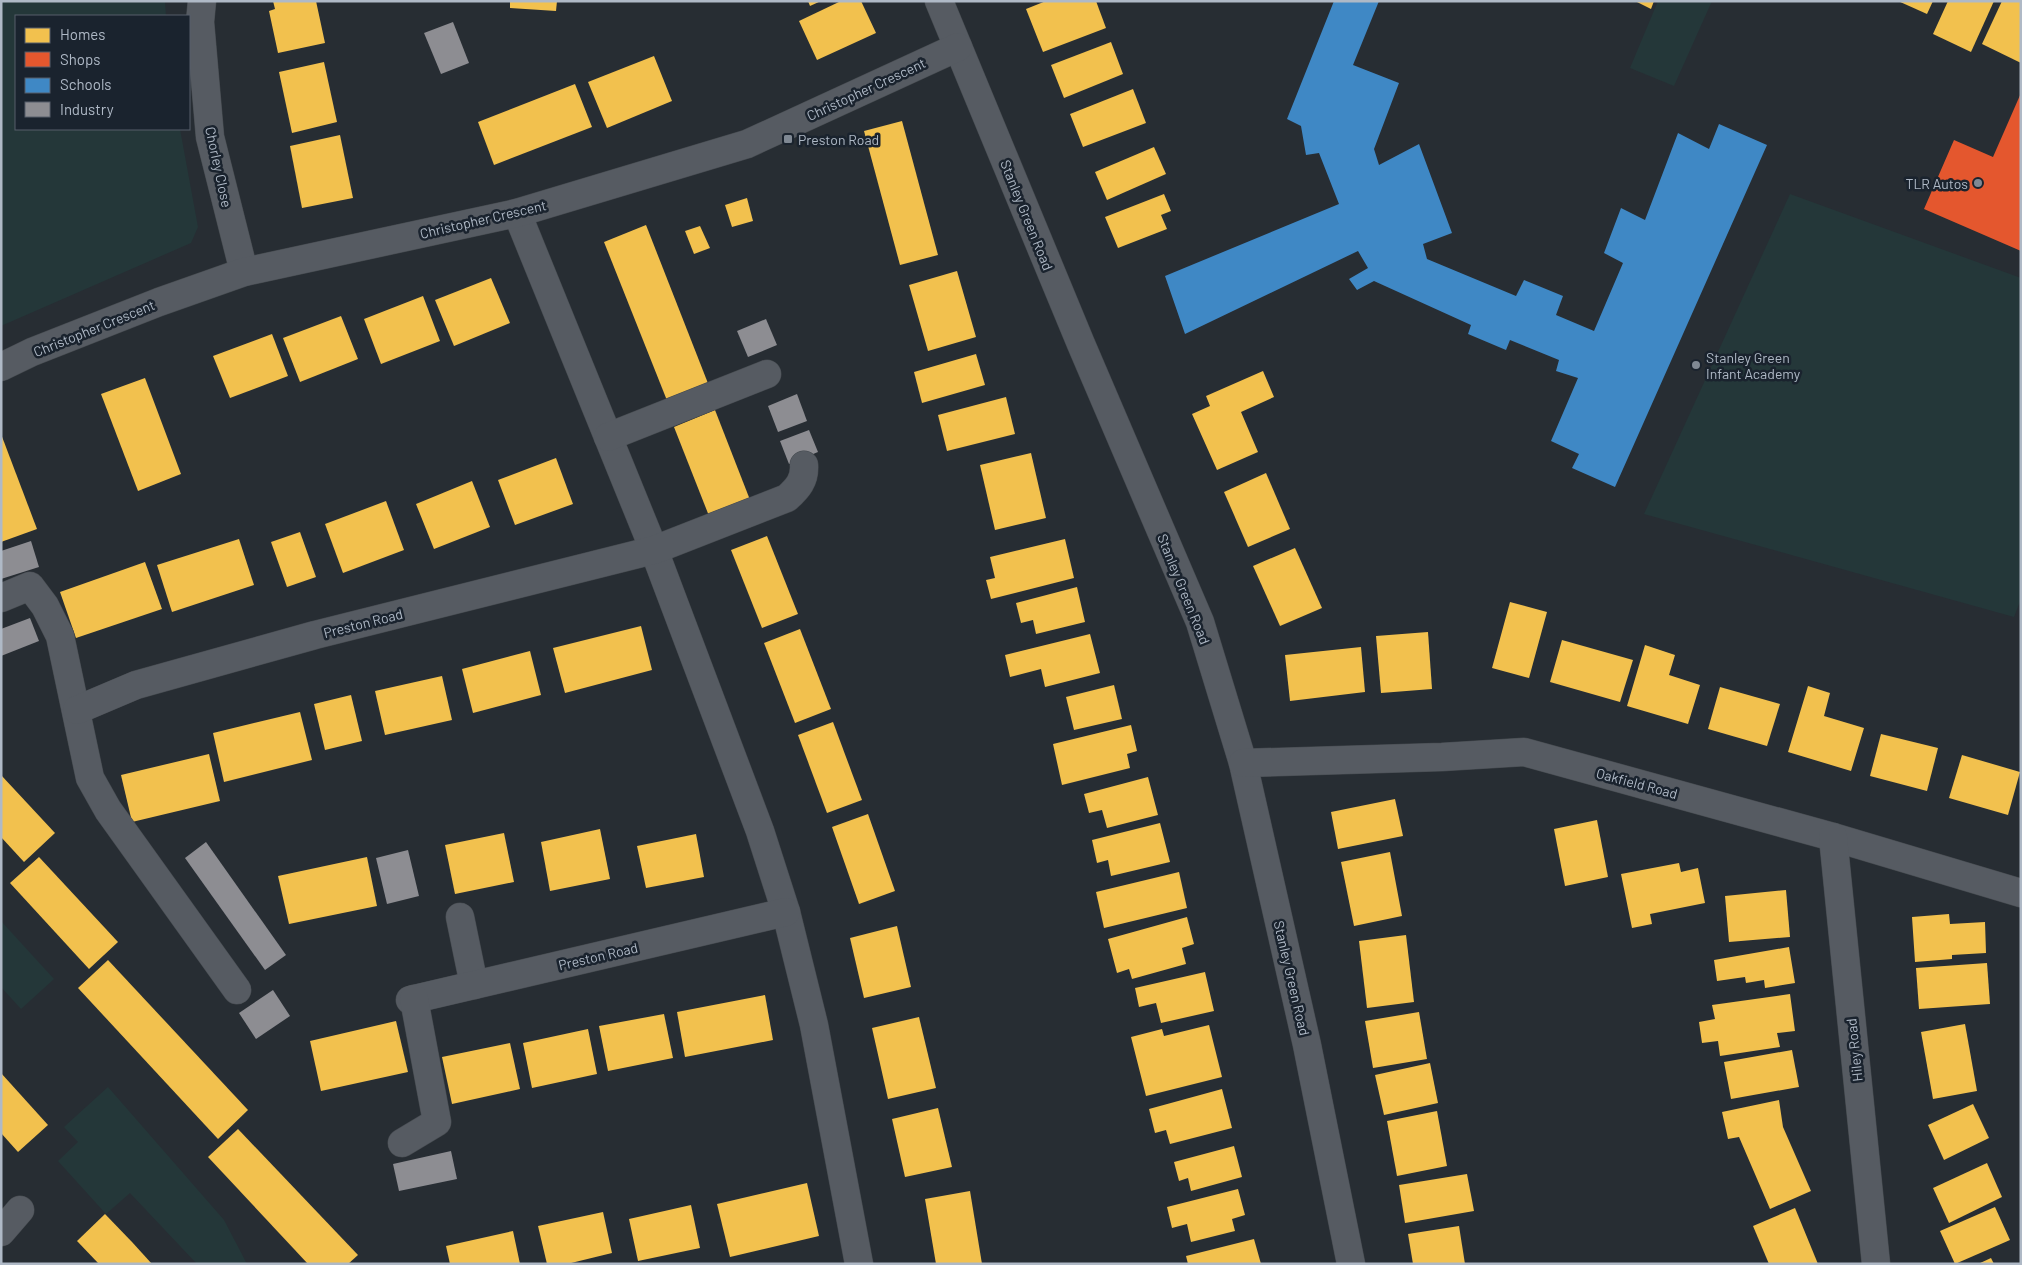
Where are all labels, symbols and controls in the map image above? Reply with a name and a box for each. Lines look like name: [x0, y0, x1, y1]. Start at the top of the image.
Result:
legend: [15, 15, 190, 130]
text: Homes: [60, 25, 105, 43]
text: Shops: [60, 50, 100, 68]
street label: Christopher Crescent: [804, 54, 928, 124]
text: Schools: [60, 75, 112, 93]
text: Industry: [60, 100, 114, 118]
street label: Chorley Close: [202, 125, 236, 209]
place label: Preston Road: [798, 131, 879, 148]
marker: Preston Road: [782, 133, 794, 145]
street label: Stanley Green Road: [997, 157, 1057, 273]
place label: TLR Autos: [1905, 175, 1968, 192]
marker: TLR Autos: [1972, 177, 1984, 189]
street label: Christopher Crescent: [418, 196, 548, 242]
street label: Christopher Crescent: [31, 296, 157, 360]
place label: Stanley Green Infant Academy: [1706, 349, 1801, 382]
marker: Stanley Green Infant Academy: [1690, 359, 1702, 371]
street label: Stanley Green Road: [1154, 531, 1214, 647]
street label: Preston Road: [322, 605, 404, 641]
street label: Oakfield Road: [1595, 764, 1679, 802]
street label: Stanley Green Road: [1270, 919, 1314, 1037]
street label: Preston Road: [557, 939, 639, 973]
street label: Hiley Road: [1842, 1018, 1866, 1082]

